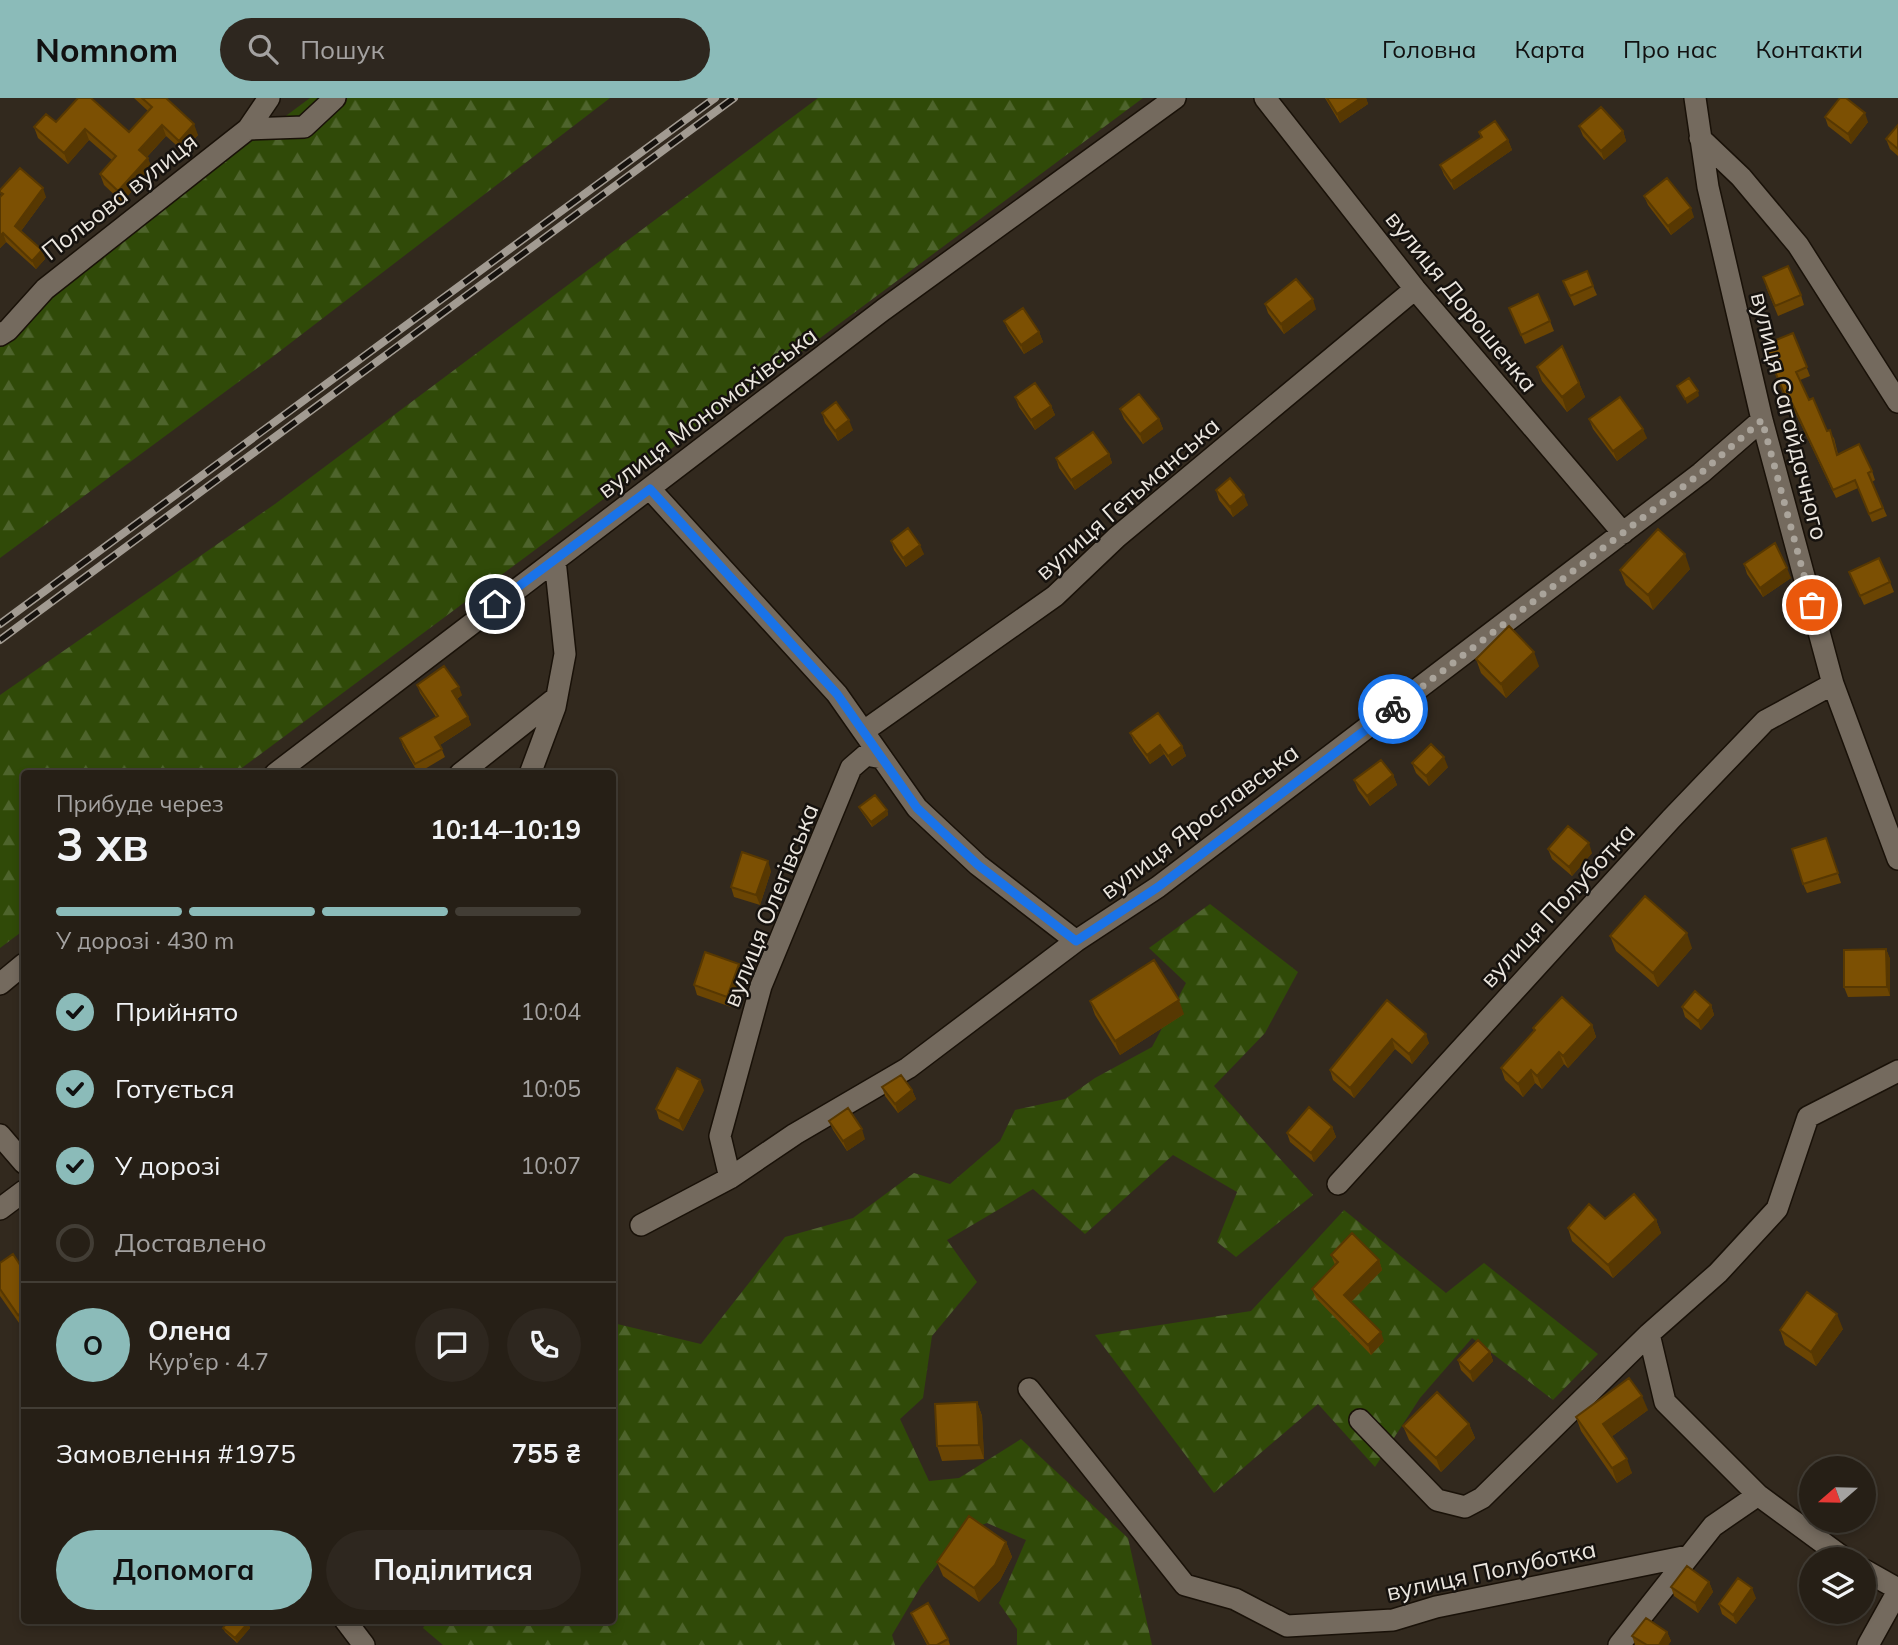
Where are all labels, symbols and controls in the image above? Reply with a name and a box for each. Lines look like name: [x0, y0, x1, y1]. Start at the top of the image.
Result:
search box: [220, 18, 710, 81]
text: Nomnom: [35, 29, 178, 70]
icon: search: [244, 30, 282, 68]
text: Пошук: [300, 33, 385, 66]
text: Головна: [1382, 34, 1476, 64]
text: Карта: [1514, 34, 1585, 64]
text: Про нас: [1623, 34, 1717, 64]
text: Контакти: [1755, 34, 1863, 64]
street label: Польова вулиця: [35, 126, 203, 266]
street label: вулиця Дорошенка: [1380, 204, 1544, 398]
street label: вулиця Сагайдачного: [1745, 289, 1835, 543]
street label: вулиця Мономахівська: [591, 320, 823, 504]
street label: вулиця Гетьманська: [1029, 410, 1225, 586]
pin: [465, 574, 525, 634]
pin: [1782, 575, 1842, 635]
icon: home: [476, 585, 514, 623]
icon: bag: [1793, 586, 1831, 624]
courier: [1358, 674, 1428, 744]
icon: bike: [1374, 690, 1412, 728]
street label: вулиця Ярославська: [1094, 737, 1304, 905]
text: Прибуде через: [56, 789, 224, 818]
street label: вулиця Олегівська: [716, 799, 824, 1011]
text: 10:14–10:19: [430, 813, 581, 846]
text: 3 хв: [56, 815, 149, 873]
street label: вулиця Полуботка: [1473, 817, 1641, 993]
text: У дорозі · 430 m: [56, 926, 234, 955]
icon: check: [56, 993, 94, 1031]
text: Прийнято: [115, 995, 238, 1028]
text: 10:04: [521, 997, 581, 1026]
icon: check: [56, 1070, 94, 1108]
text: Готується: [115, 1072, 234, 1105]
text: 10:05: [521, 1074, 581, 1103]
icon: check: [56, 1147, 94, 1185]
text: У дорозі: [115, 1149, 221, 1182]
text: 10:07: [521, 1151, 581, 1180]
text: Доставлено: [115, 1226, 267, 1259]
button: chat: [415, 1308, 489, 1382]
button: phone: [507, 1308, 581, 1382]
text: Олена: [148, 1314, 231, 1347]
text: О: [83, 1329, 103, 1362]
text: Кур’єр · 4.7: [148, 1347, 269, 1376]
text: Замовлення #1975: [56, 1437, 296, 1470]
text: 755 ₴: [511, 1437, 581, 1470]
north arrow: [1799, 1456, 1876, 1533]
map controls: [1799, 1456, 1876, 1624]
button: Допомога: [56, 1530, 312, 1610]
button: Поділитися: [326, 1530, 581, 1610]
street label: вулиця Полуботка: [1383, 1533, 1599, 1607]
button: layers: [1799, 1547, 1876, 1624]

